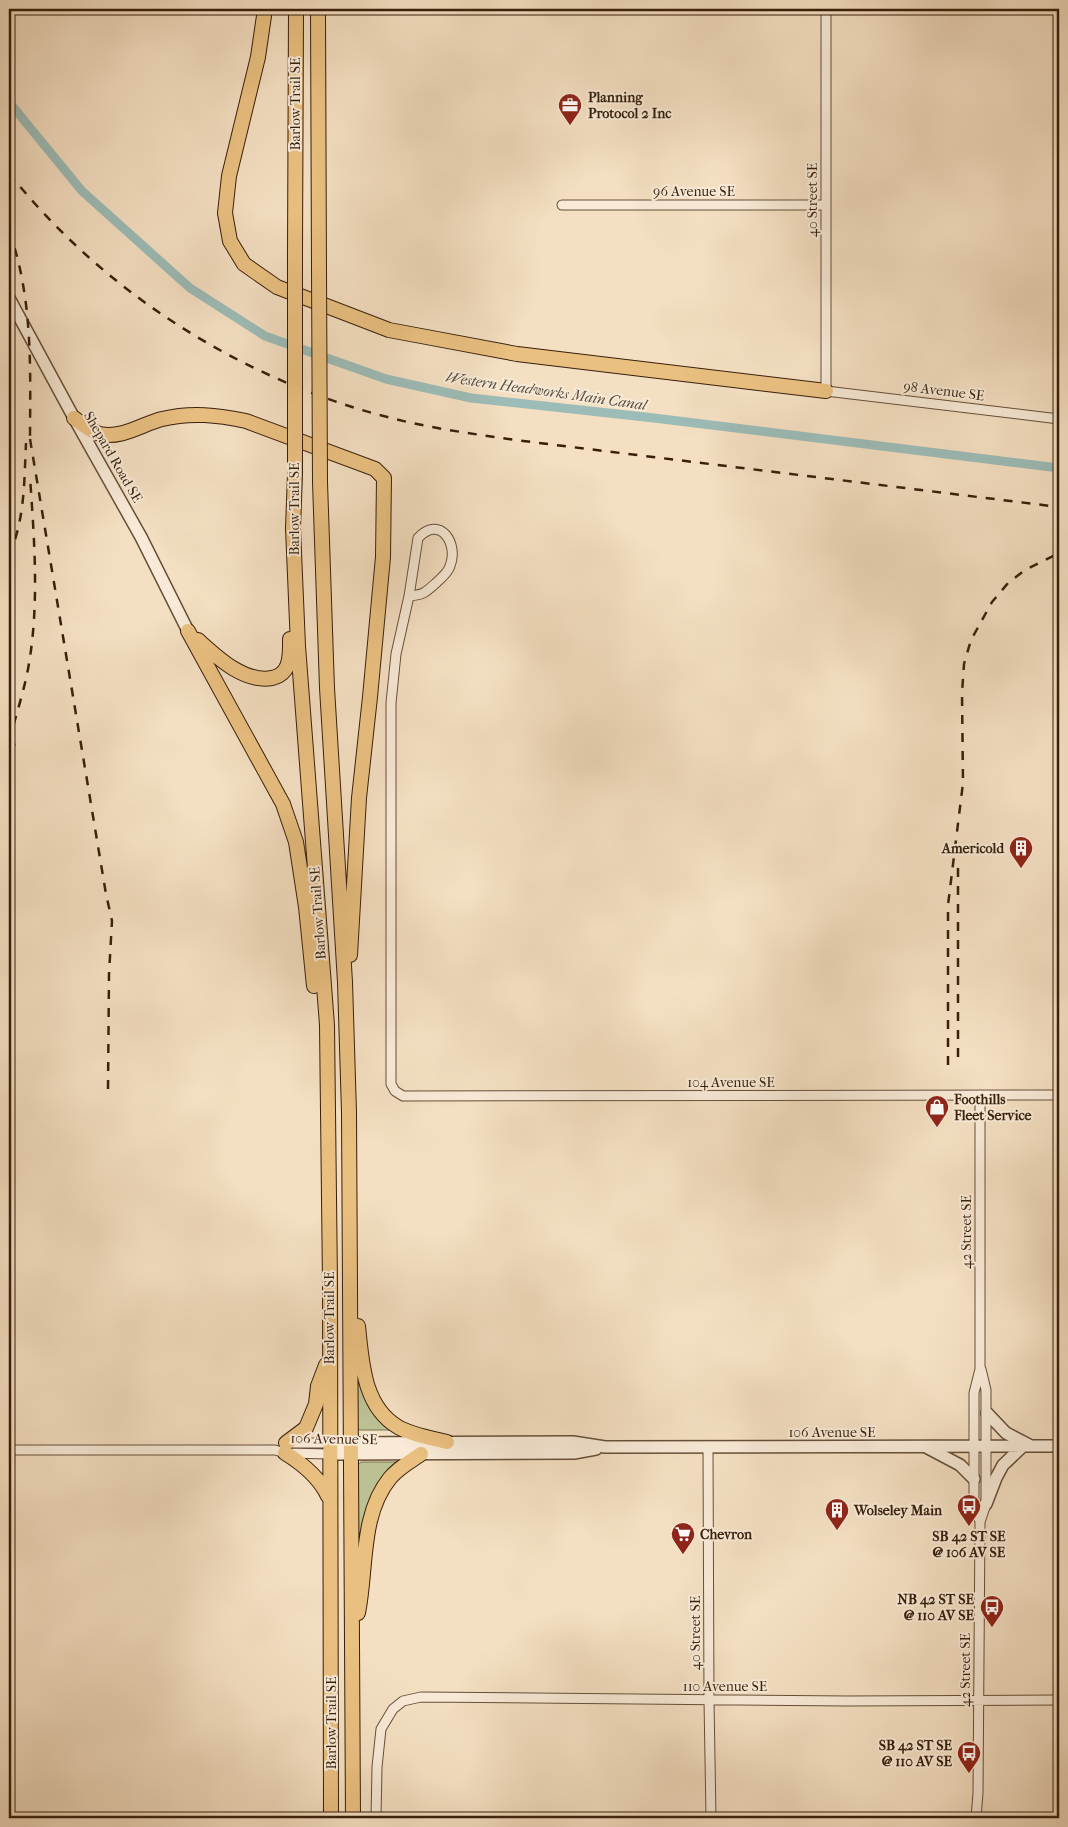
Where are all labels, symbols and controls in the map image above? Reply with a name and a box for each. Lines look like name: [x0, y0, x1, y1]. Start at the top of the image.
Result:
street label: Barlow Trail SE: [287, 57, 304, 151]
place label: Planning Protocol 2 Inc: [588, 89, 672, 122]
office icon: Planning Protocol 2 Inc: [557, 92, 583, 126]
street label: 40 Street SE: [804, 162, 821, 237]
street label: 96 Avenue SE: [653, 183, 735, 200]
water label: Western Headworks Main Canal: [444, 368, 650, 414]
street label: 98 Avenue SE: [903, 378, 986, 404]
street label: Shepard Road SE: [80, 408, 146, 506]
street label: Barlow Trail SE: [286, 462, 303, 556]
building icon: Americold: [1008, 835, 1034, 869]
place label: Americold: [941, 840, 1005, 857]
street label: Barlow Trail SE: [306, 865, 330, 960]
street label: 104 Avenue SE: [687, 1074, 775, 1091]
place label: Foothills Fleet Service: [953, 1091, 1032, 1124]
shop icon: Foothills Fleet Service: [924, 1094, 950, 1128]
street label: 42 Street SE: [958, 1194, 975, 1269]
street label: Barlow Trail SE: [321, 1271, 338, 1365]
street label: 106 Avenue SE: [788, 1424, 876, 1441]
street label: 106 Avenue SE: [290, 1430, 378, 1448]
bus stop icon: SB 42 ST SE @ 106 AV SE: [956, 1493, 982, 1527]
building icon: Wolseley Main: [824, 1497, 850, 1531]
place label: Wolseley Main: [853, 1502, 943, 1519]
supermarket icon: Chevron: [670, 1521, 696, 1555]
place label: Chevron: [700, 1526, 753, 1543]
place label: SB 42 ST SE @ 106 AV SE: [932, 1528, 1006, 1561]
place label: NB 42 ST SE @ 110 AV SE: [897, 1591, 974, 1624]
bus stop icon: NB 42 ST SE @ 110 AV SE: [979, 1594, 1005, 1628]
street label: 40 Street SE: [687, 1595, 704, 1670]
street label: 42 Street SE: [957, 1632, 974, 1707]
street label: Barlow Trail SE: [323, 1676, 340, 1770]
street label: 110 Avenue SE: [683, 1678, 768, 1695]
place label: SB 42 ST SE @ 110 AV SE: [879, 1737, 952, 1770]
bus stop icon: SB 42 ST SE @ 110 AV SE: [956, 1740, 982, 1774]

